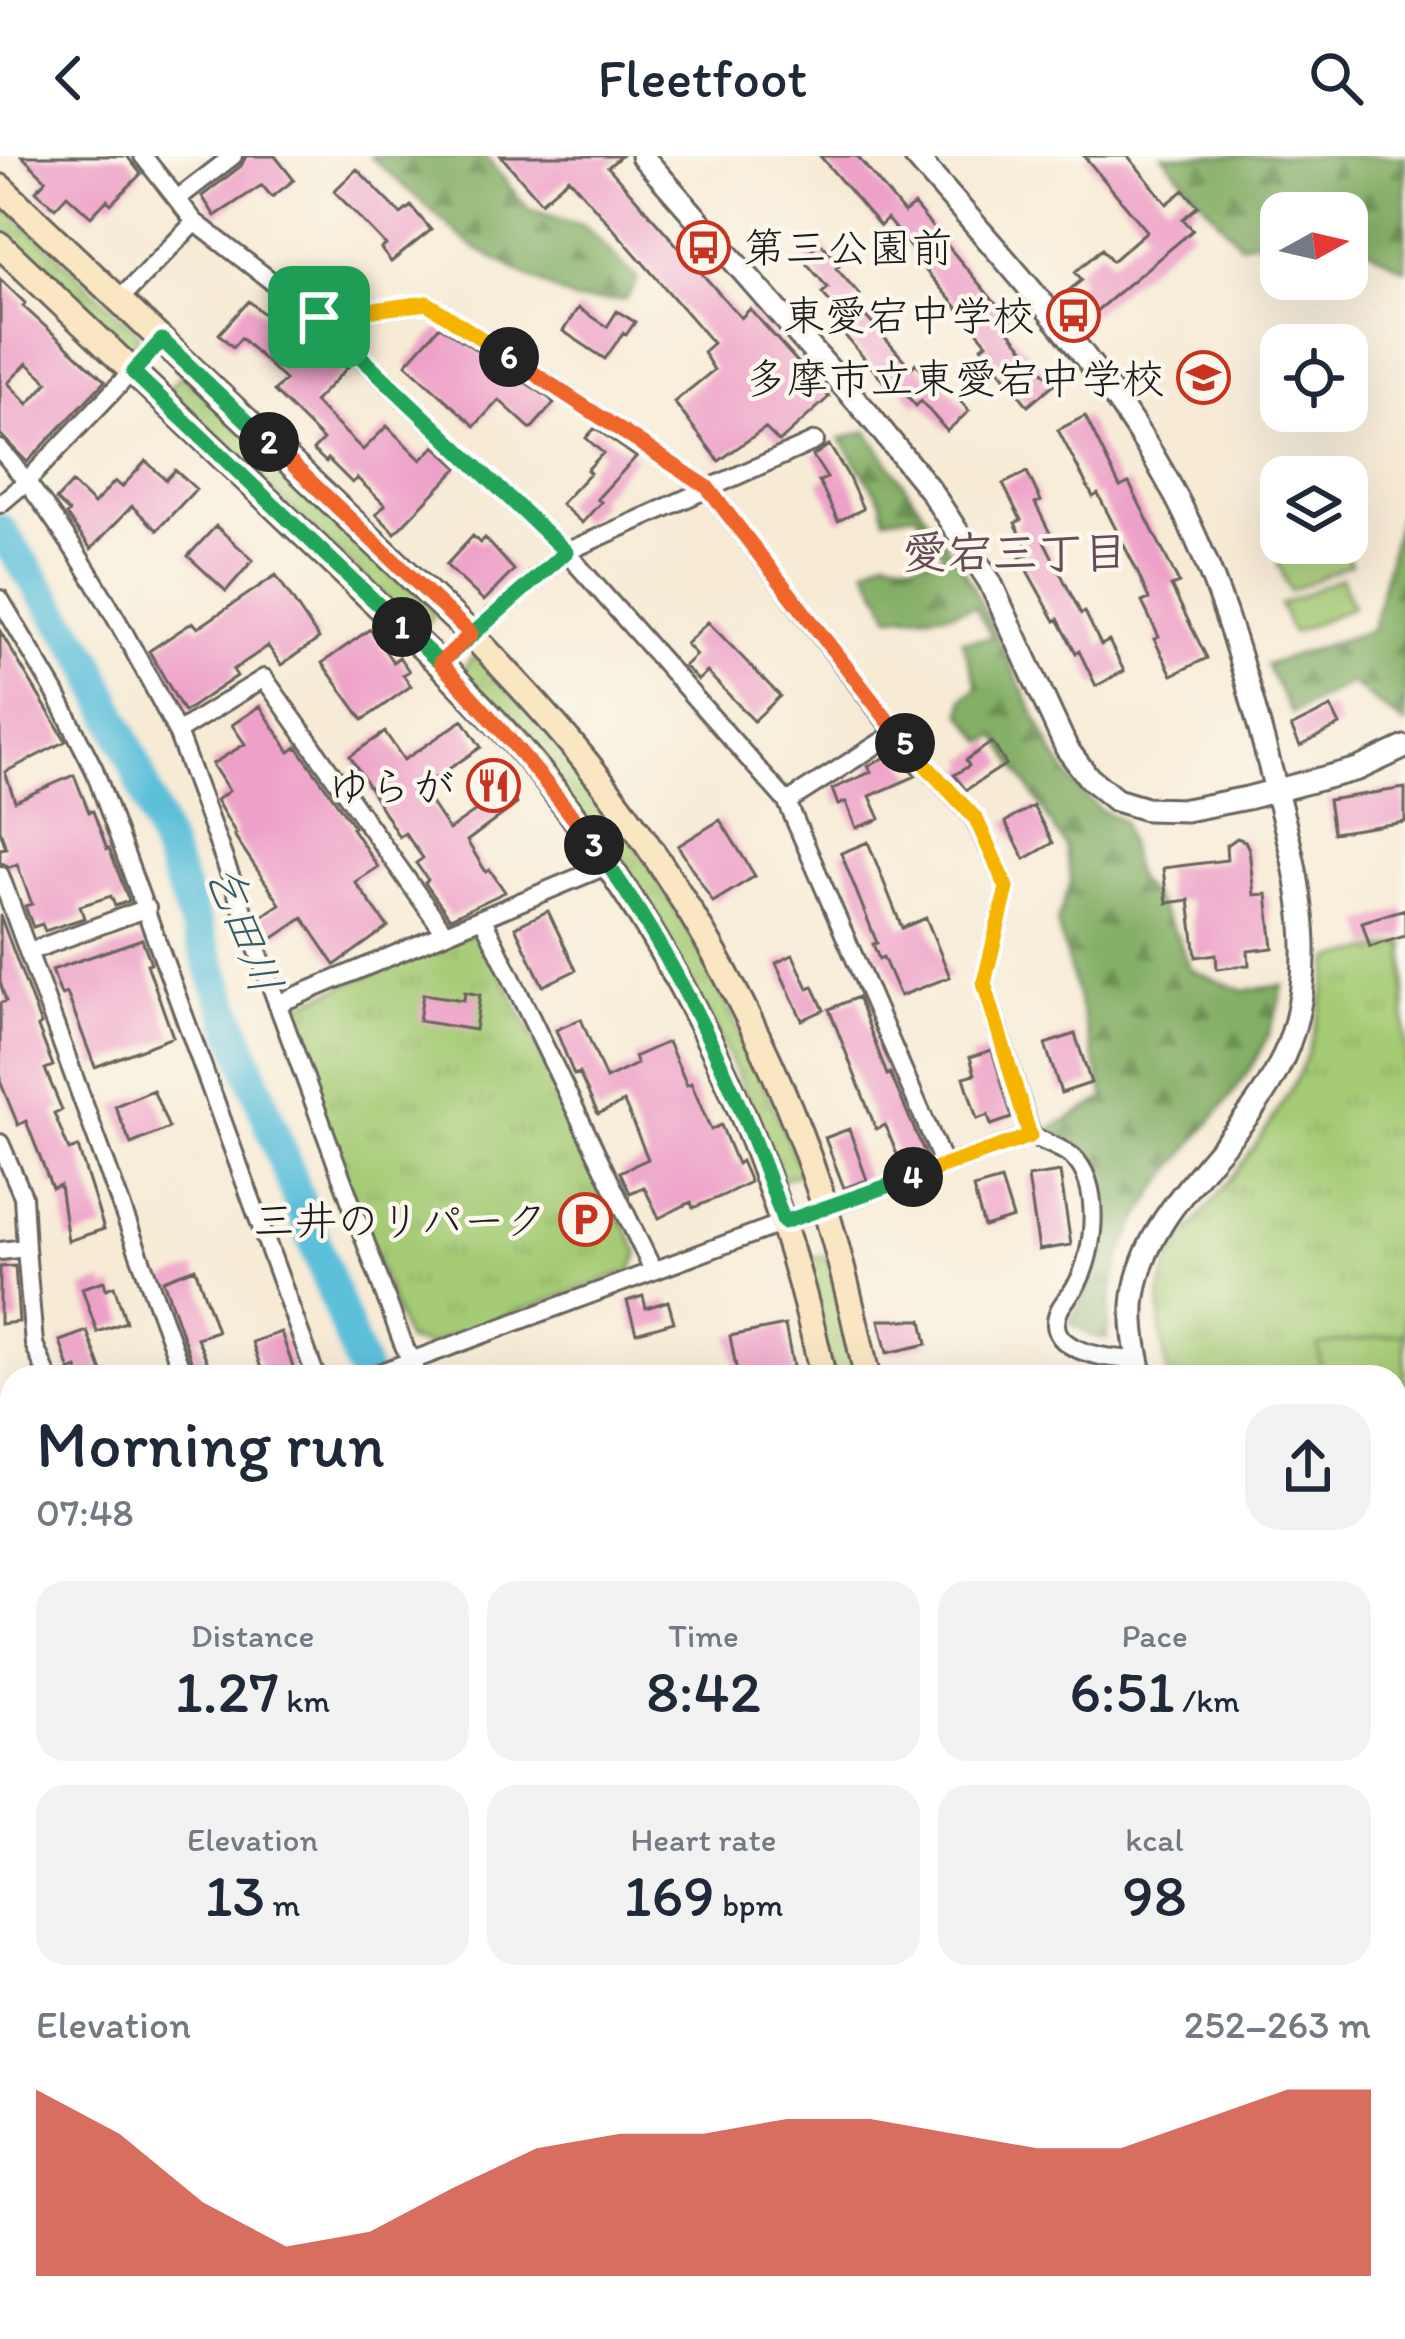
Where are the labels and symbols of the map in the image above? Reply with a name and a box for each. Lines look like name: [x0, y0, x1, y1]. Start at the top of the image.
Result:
north arrow: [1260, 192, 1368, 300]
bus stop icon: 第三公園前: [676, 219, 732, 275]
place label: 第三公園前: [743, 222, 953, 273]
pin: [268, 266, 370, 368]
bus stop icon: 東愛宕中学校: [1046, 287, 1102, 343]
place label: 東愛宕中学校: [783, 290, 1035, 341]
pin: 6: [479, 327, 539, 387]
school or university icon: 多摩市立東愛宕中学校: [1176, 350, 1232, 406]
place label: 多摩市立東愛宕中学校: [745, 353, 1165, 404]
pin: 2: [239, 412, 299, 472]
district label: 愛宕三丁目: [902, 525, 1128, 579]
pin: 1: [372, 597, 432, 657]
pin: 5: [875, 713, 935, 773]
restaurant icon: ゆらが: [465, 758, 521, 814]
place label: ゆらが: [328, 761, 454, 812]
pin: 3: [564, 815, 624, 875]
water label: 乞田川: [196, 855, 294, 1001]
pin: 4: [883, 1147, 943, 1207]
parking icon: 三井のリパーク: [558, 1192, 614, 1248]
place label: 三井のリパーク: [253, 1195, 547, 1246]

